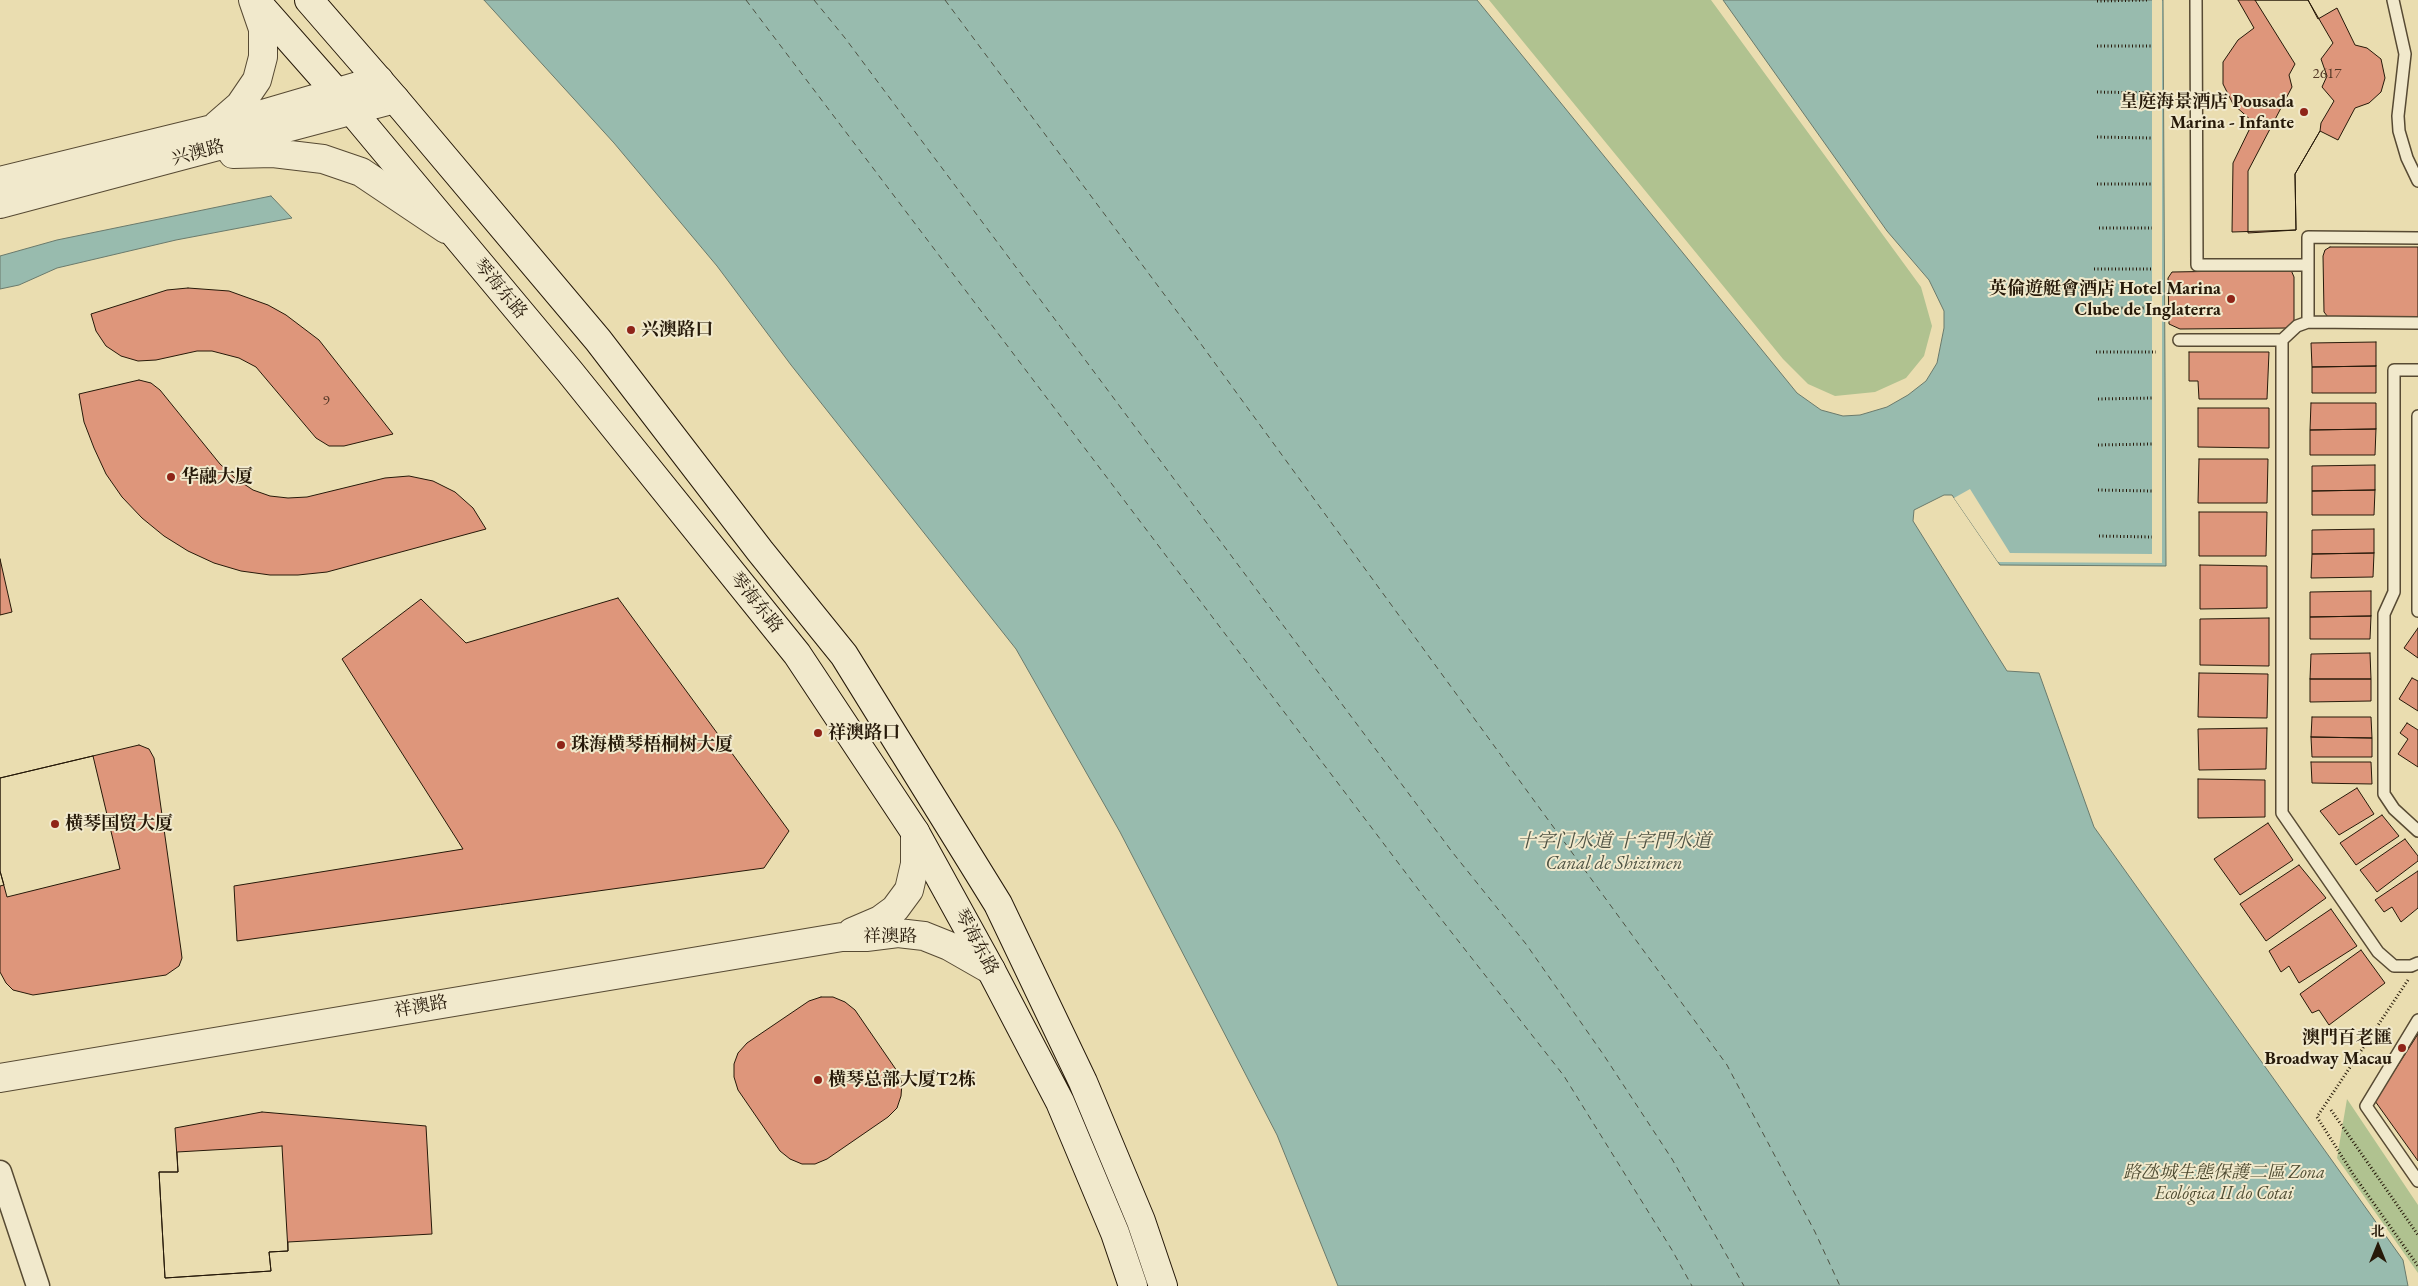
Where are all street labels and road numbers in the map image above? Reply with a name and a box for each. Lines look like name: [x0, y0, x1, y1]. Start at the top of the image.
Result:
street label: 兴澳路: [169, 136, 227, 170]
street label: 琴海东路: [469, 254, 531, 324]
street label: 琴海东路: [725, 568, 787, 638]
street label: 琴海东路: [950, 905, 1002, 979]
street label: 祥澳路: [863, 926, 917, 948]
street label: 祥澳路: [393, 992, 449, 1022]

